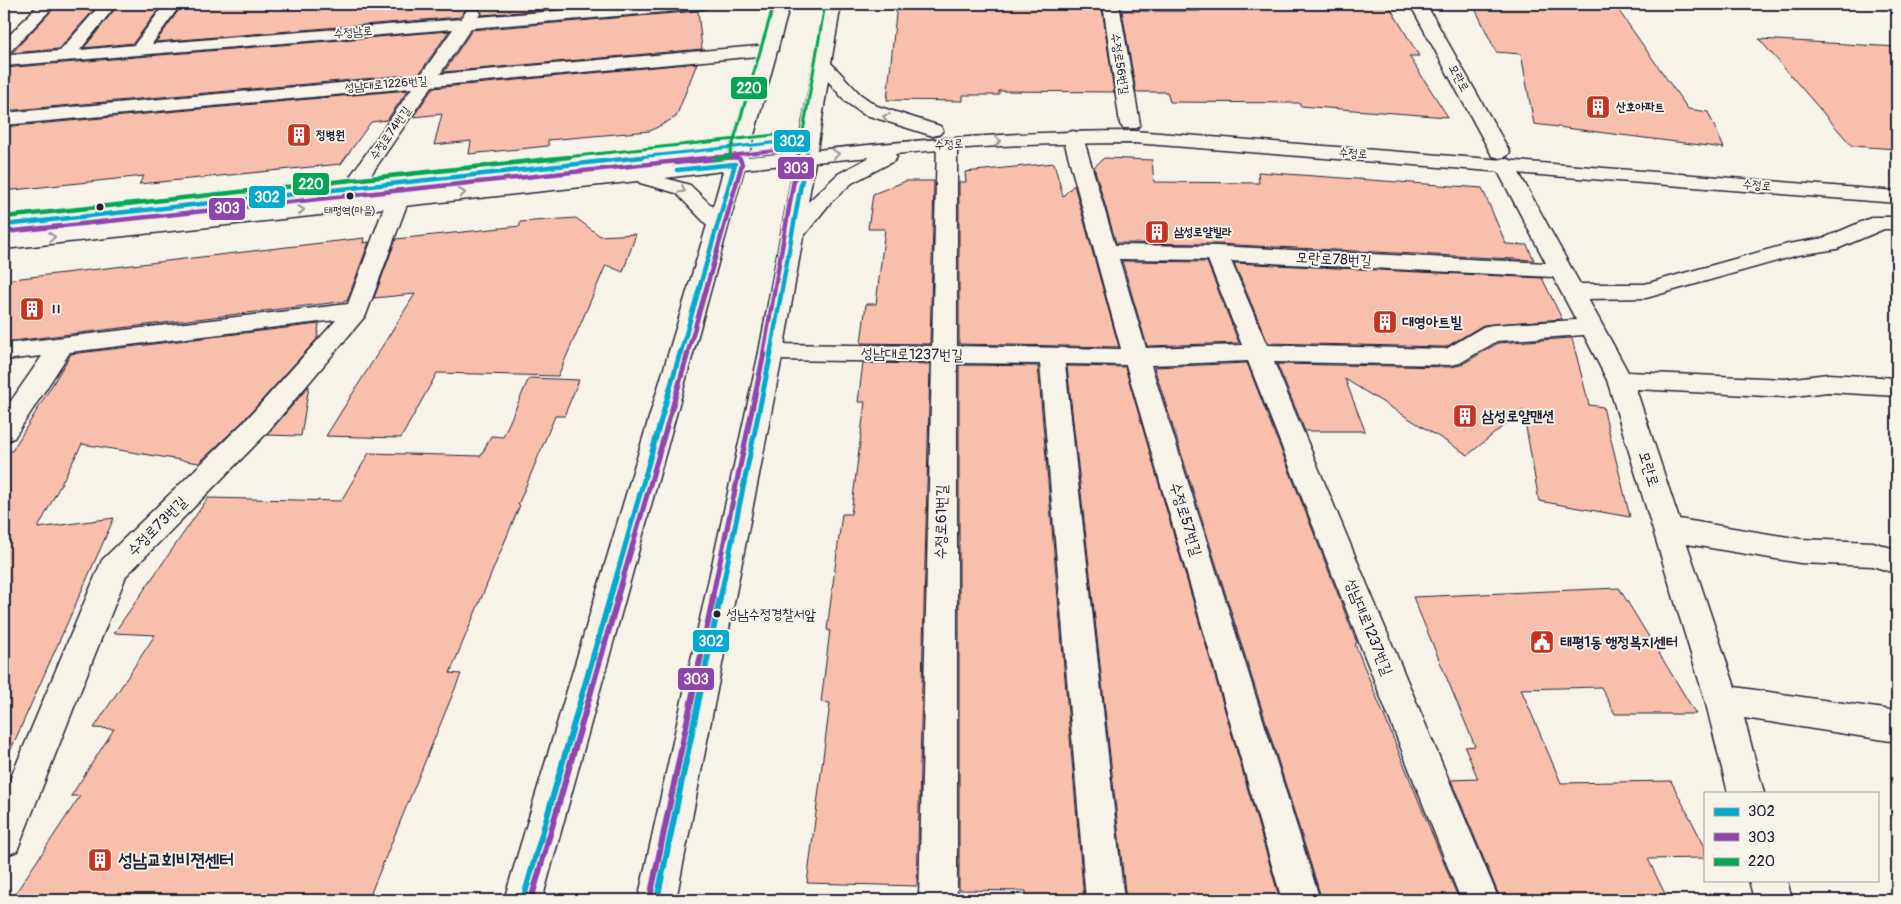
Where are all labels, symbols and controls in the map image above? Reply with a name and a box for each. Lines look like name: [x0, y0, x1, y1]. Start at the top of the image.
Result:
street label: 수정남로: [333, 23, 373, 42]
street label: 수정로56번길: [1107, 32, 1132, 96]
street label: 모란로: [1445, 62, 1472, 95]
street label: 성남대로1226번길: [344, 73, 428, 96]
line badge: 220: [730, 76, 768, 100]
text: 220: [736, 80, 762, 97]
building icon: 산호아파트: [1585, 94, 1611, 120]
place label: 산호아파트: [1615, 100, 1665, 115]
street label: 수정로74번길: [367, 103, 414, 163]
one-way arrow: [882, 113, 891, 123]
building icon: 정병원: [286, 122, 312, 148]
place label: 정병원: [316, 128, 345, 143]
line badge: 302: [773, 129, 811, 153]
text: 302: [779, 133, 805, 150]
one-way arrow: [994, 135, 1002, 146]
street label: 수정로: [934, 136, 964, 153]
street label: 수정로: [1338, 145, 1368, 162]
one-way arrow: [833, 149, 841, 160]
line badge: 303: [777, 156, 815, 180]
text: 303: [783, 160, 809, 177]
line badge: 220: [292, 172, 330, 196]
text: 220: [298, 176, 324, 193]
street label: 수정로: [1742, 177, 1772, 194]
one-way arrow: [677, 184, 686, 194]
line badge: 302: [248, 185, 286, 209]
one-way arrow: [459, 188, 467, 199]
text: 302: [254, 189, 280, 206]
marker: 태평역(마을): [345, 191, 355, 201]
line badge: 303: [208, 197, 246, 221]
text: 303: [214, 200, 240, 217]
unlabelled marker: [95, 202, 105, 212]
place label: 태평역(마을): [324, 204, 376, 217]
one-way arrow: [297, 205, 305, 216]
building icon: 삼성로얄빌라: [1144, 219, 1170, 245]
place label: 삼성로얄빌라: [1174, 225, 1232, 240]
one-way arrow: [49, 232, 57, 243]
street label: 모란로78번길: [1296, 248, 1372, 271]
building icon: Ⅱ: [19, 296, 45, 322]
place label: Ⅱ: [50, 300, 62, 319]
building icon: 대영아트빌: [1372, 309, 1398, 335]
place label: 대영아트빌: [1402, 313, 1463, 332]
street label: 성남대로1237번길: [861, 344, 963, 365]
building icon: 삼성로얄맨션: [1452, 403, 1478, 429]
place label: 삼성로얄맨션: [1481, 407, 1554, 426]
street label: 모란로: [1634, 449, 1663, 489]
street label: 수정로57번길: [1165, 480, 1206, 558]
street label: 수정로61번길: [931, 484, 952, 560]
street label: 수정로73번길: [124, 493, 191, 560]
street label: 성남대로1237번길: [1341, 576, 1397, 678]
place label: 성남수정경찰서앞: [726, 606, 816, 623]
marker: 성남수정경찰서앞: [712, 609, 722, 619]
line badge: 302: [692, 629, 730, 653]
public building icon: 태평1동 행정복지센터: [1529, 629, 1555, 655]
text: 302: [698, 633, 724, 650]
place label: 태평1동 행정복지센터: [1560, 633, 1678, 652]
line badge: 303: [677, 667, 715, 691]
text: 303: [683, 671, 709, 688]
legend: [1704, 792, 1878, 882]
text: 302: [1748, 802, 1775, 821]
text: 303: [1748, 828, 1775, 847]
building icon: 성남교회비젼센터: [87, 847, 113, 873]
place label: 성남교회비젼센터: [118, 849, 234, 872]
text: 220: [1748, 852, 1775, 871]

